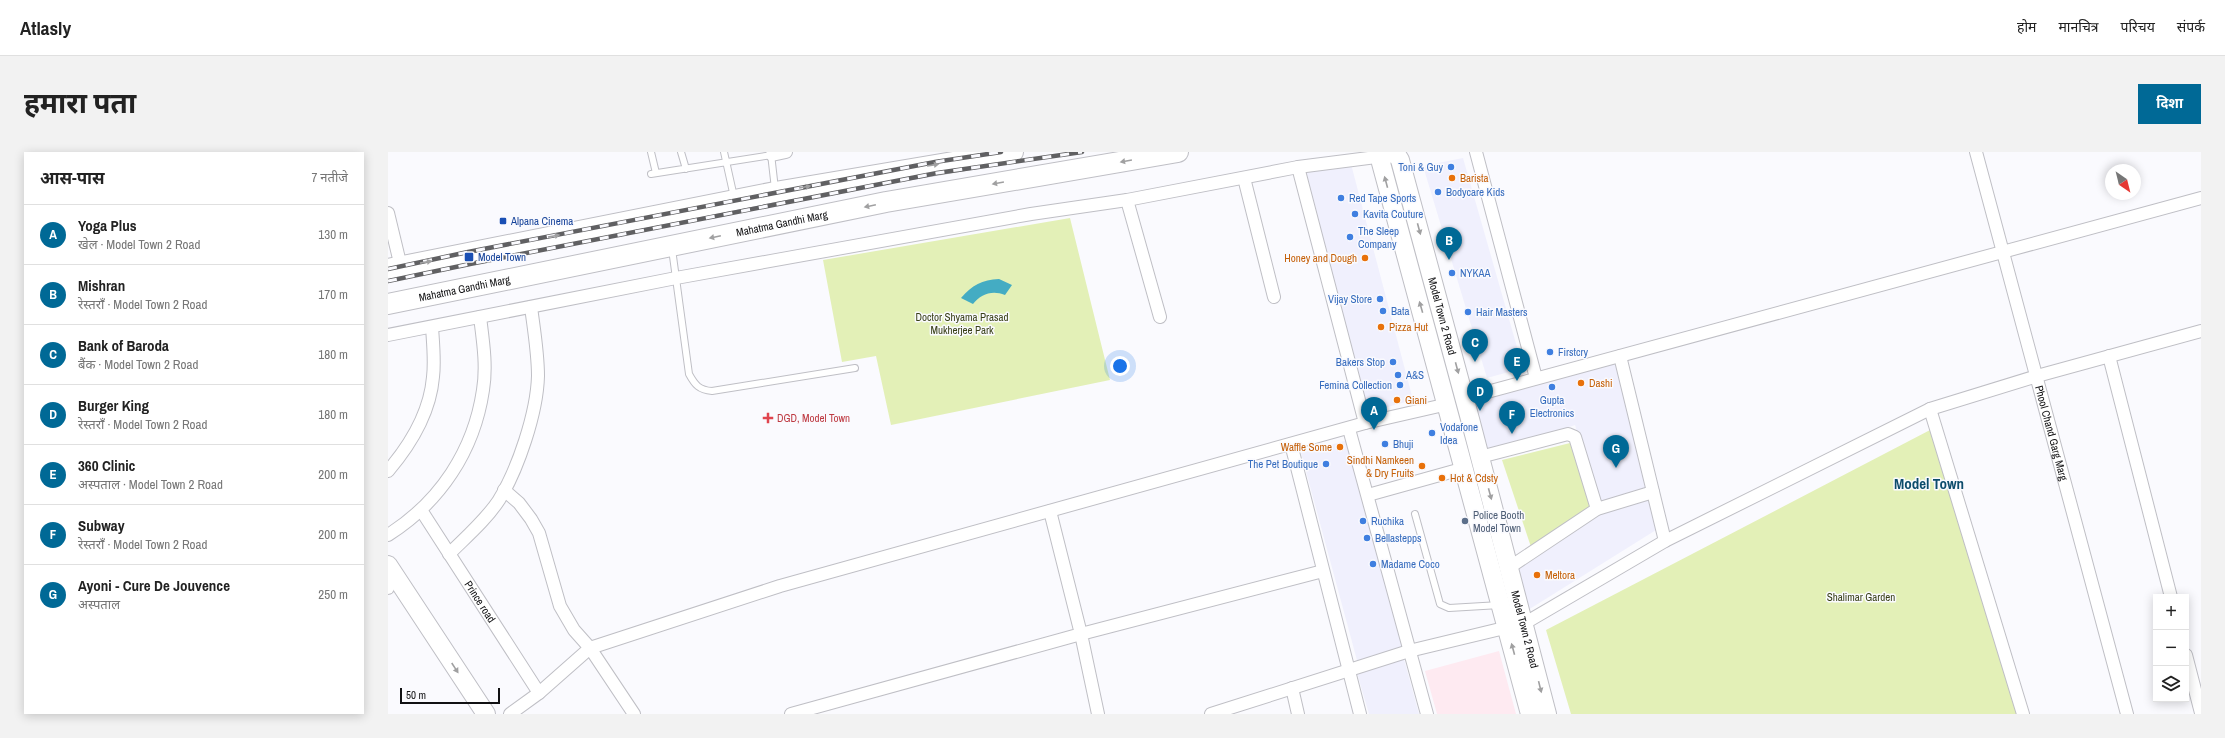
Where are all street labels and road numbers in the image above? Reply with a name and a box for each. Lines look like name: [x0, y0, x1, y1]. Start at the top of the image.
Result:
street label: Mahatma Gandhi Marg: [735, 207, 829, 240]
street label: Mahatma Gandhi Marg: [417, 272, 511, 305]
street label: Model Town 2 Road: [1425, 276, 1459, 356]
street label: Phool Chand Garg Marg: [2032, 384, 2071, 482]
street label: Prince road: [462, 578, 499, 625]
street label: Model Town 2 Road: [1508, 589, 1542, 670]

